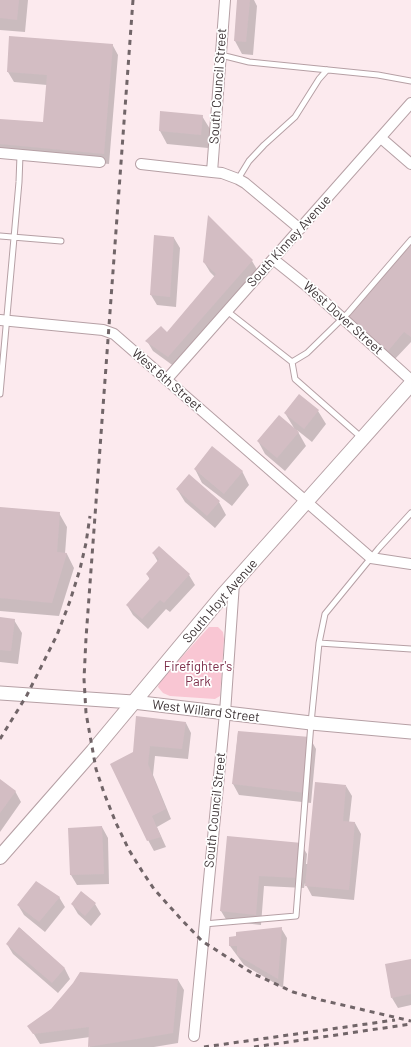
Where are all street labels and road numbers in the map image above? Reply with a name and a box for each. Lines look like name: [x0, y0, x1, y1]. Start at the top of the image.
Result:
street label: South Council Street: [206, 28, 230, 144]
street label: South Kinney Avenue: [244, 192, 334, 290]
street label: West Dover Street: [300, 278, 386, 358]
street label: West 6th Street: [129, 345, 205, 415]
street label: South Hoyt Avenue: [179, 556, 261, 646]
street label: West Willard Street: [151, 697, 261, 725]
street label: South Council Street: [201, 752, 229, 868]

